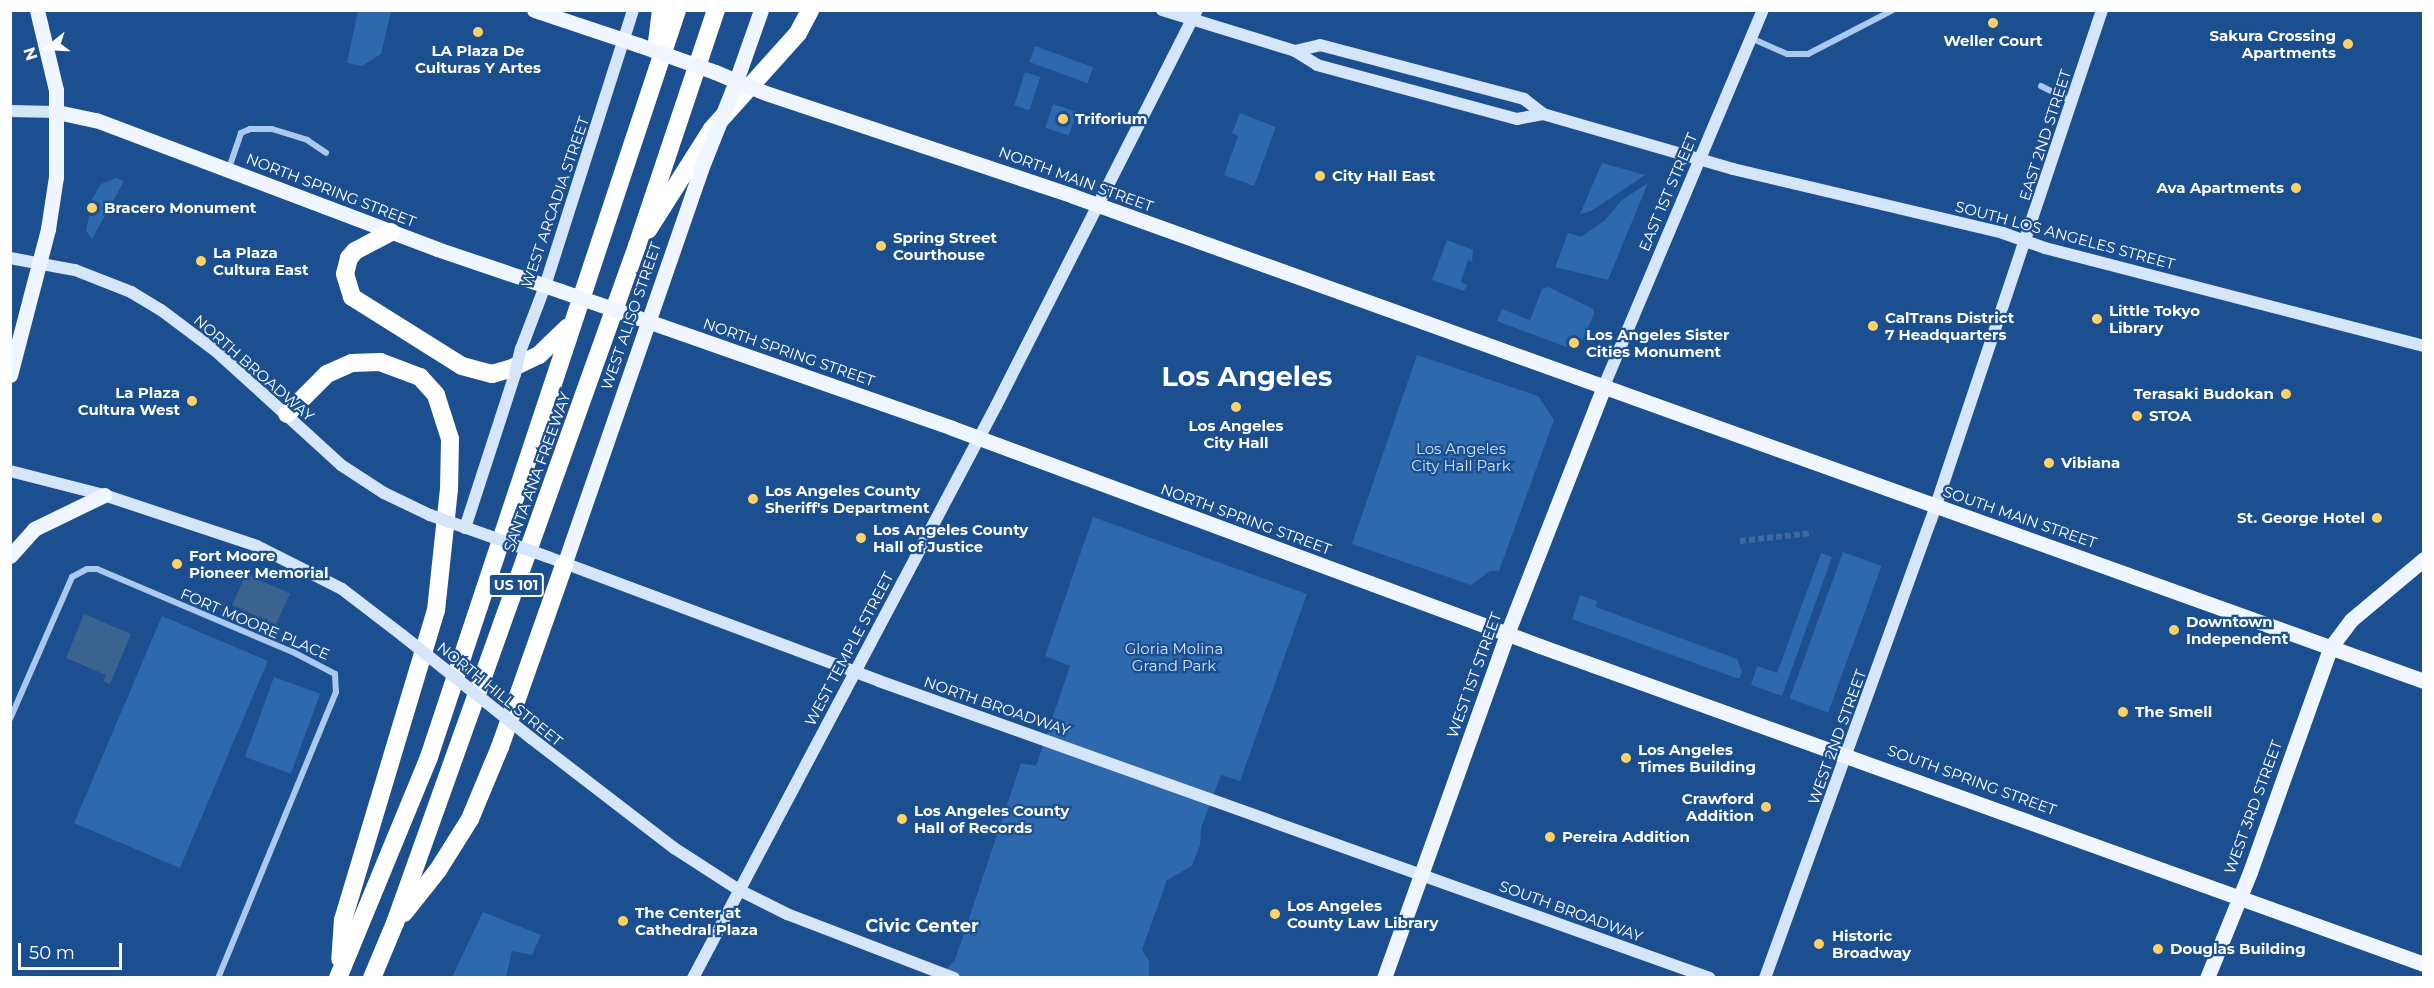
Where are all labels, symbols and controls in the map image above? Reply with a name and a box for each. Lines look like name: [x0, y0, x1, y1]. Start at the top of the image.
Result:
marker: Weller Court: [1986, 16, 2000, 30]
north arrow: [18, 18, 78, 78]
marker: LA Plaza De Culturas Y Artes: [471, 25, 485, 39]
place label: Sakura Crossing Apartments: [2209, 26, 2336, 61]
place label: Weller Court: [1943, 32, 2043, 50]
marker: Sakura Crossing Apartments: [2341, 37, 2355, 51]
place label: LA Plaza De Culturas Y Artes: [415, 41, 541, 76]
text: N: [19, 45, 41, 63]
street label: EAST 2ND STREET: [2015, 67, 2075, 203]
place label: Triforium: [1075, 110, 1148, 128]
marker: Triforium: [1056, 112, 1070, 126]
street label: WEST ARCADIA STREET: [517, 114, 593, 290]
street label: EAST 1ST STREET: [1635, 130, 1701, 254]
street label: NORTH MAIN STREET: [996, 143, 1156, 215]
street label: NORTH SPRING STREET: [244, 149, 418, 231]
place label: City Hall East: [1332, 167, 1435, 185]
marker: City Hall East: [1313, 169, 1327, 183]
place label: Ava Apartments: [2157, 179, 2284, 197]
marker: Ava Apartments: [2289, 181, 2303, 195]
street label: SOUTH LOS ANGELES STREET: [1953, 197, 2177, 273]
place label: Bracero Monument: [104, 199, 256, 217]
marker: Bracero Monument: [85, 201, 99, 215]
place label: Spring Street Courthouse: [893, 228, 997, 263]
marker: Spring Street Courthouse: [874, 239, 888, 253]
street label: WEST ALISO STREET: [597, 240, 665, 392]
place label: La Plaza Cultura East: [213, 243, 308, 278]
marker: La Plaza Cultura East: [194, 254, 208, 268]
place label: Little Tokyo Library: [2109, 301, 2200, 336]
place label: CalTrans District 7 Headquarters: [1885, 308, 2014, 343]
street label: NORTH BROADWAY: [190, 311, 318, 425]
marker: Little Tokyo Library: [2090, 312, 2104, 326]
street label: NORTH SPRING STREET: [701, 314, 877, 390]
marker: CalTrans District 7 Headquarters: [1866, 319, 1880, 333]
place label: Los Angeles Sister Cities Monument: [1586, 325, 1729, 360]
marker: Los Angeles Sister Cities Monument: [1567, 336, 1581, 350]
district label: Los Angeles: [1162, 361, 1332, 393]
place label: La Plaza Cultura West: [78, 383, 180, 418]
place label: Terasaki Budokan: [2134, 385, 2274, 403]
marker: Terasaki Budokan: [2279, 387, 2293, 401]
street label: SANTA ANA FREEWAY: [500, 390, 574, 554]
marker: La Plaza Cultura West: [185, 394, 199, 408]
marker: Los Angeles City Hall: [1229, 400, 1243, 414]
place label: STOA: [2149, 407, 2192, 425]
marker: STOA: [2130, 409, 2144, 423]
place label: Los Angeles City Hall: [1189, 416, 1283, 451]
park label: Los Angeles City Hall Park: [1411, 439, 1511, 474]
place label: Vibiana: [2061, 454, 2120, 472]
marker: Vibiana: [2042, 456, 2056, 470]
street label: NORTH SPRING STREET: [1158, 480, 1334, 558]
place label: Los Angeles County Sheriff's Department: [765, 481, 929, 516]
street label: SOUTH MAIN STREET: [1941, 482, 2099, 552]
marker: Los Angeles County Sheriff's Department: [746, 492, 760, 506]
place label: St. George Hotel: [2237, 509, 2365, 527]
marker: St. George Hotel: [2370, 511, 2384, 525]
place label: Los Angeles County Hall of Justice: [873, 520, 1028, 555]
marker: Los Angeles County Hall of Justice: [854, 531, 868, 545]
place label: Fort Moore Pioneer Memorial: [189, 546, 328, 581]
marker: Fort Moore Pioneer Memorial: [170, 557, 184, 571]
street label: WEST TEMPLE STREET: [801, 569, 897, 729]
road number: US 101: [488, 574, 544, 596]
street label: FORT MOORE PLACE: [178, 584, 332, 664]
street label: WEST 1ST STREET: [1443, 610, 1505, 740]
place label: Downtown Independent: [2186, 612, 2288, 647]
marker: Downtown Independent: [2167, 623, 2181, 637]
street label: NORTH HILL STREET: [434, 638, 566, 750]
park label: Gloria Molina Grand Park: [1125, 639, 1223, 674]
street label: WEST 2ND STREET: [1804, 667, 1870, 807]
street label: NORTH BROADWAY: [922, 673, 1072, 739]
place label: The Smell: [2135, 703, 2212, 721]
marker: The Smell: [2116, 705, 2130, 719]
street label: WEST 3RD STREET: [2220, 738, 2286, 876]
place label: Los Angeles Times Building: [1638, 740, 1756, 775]
street label: SOUTH SPRING STREET: [1885, 741, 2059, 819]
marker: Los Angeles Times Building: [1619, 751, 1633, 765]
place label: Crawford Addition: [1682, 789, 1754, 824]
marker: Crawford Addition: [1759, 800, 1773, 814]
place label: Los Angeles County Hall of Records: [914, 801, 1069, 836]
marker: Los Angeles County Hall of Records: [895, 812, 909, 826]
place label: Pereira Addition: [1562, 828, 1690, 846]
marker: Pereira Addition: [1543, 830, 1557, 844]
street label: SOUTH BROADWAY: [1497, 877, 1645, 945]
place label: Los Angeles County Law Library: [1287, 896, 1438, 931]
place label: The Center at Cathedral Plaza: [635, 903, 758, 938]
marker: Los Angeles County Law Library: [1268, 907, 1282, 921]
marker: The Center at Cathedral Plaza: [616, 914, 630, 928]
district label: Civic Center: [865, 915, 979, 937]
place label: Historic Broadway: [1832, 926, 1911, 961]
scale bar: [21, 931, 124, 969]
marker: Historic Broadway: [1810, 935, 1828, 953]
place label: Douglas Building: [2170, 940, 2306, 958]
text: 50 m: [29, 942, 75, 964]
marker: Douglas Building: [2151, 942, 2165, 956]

